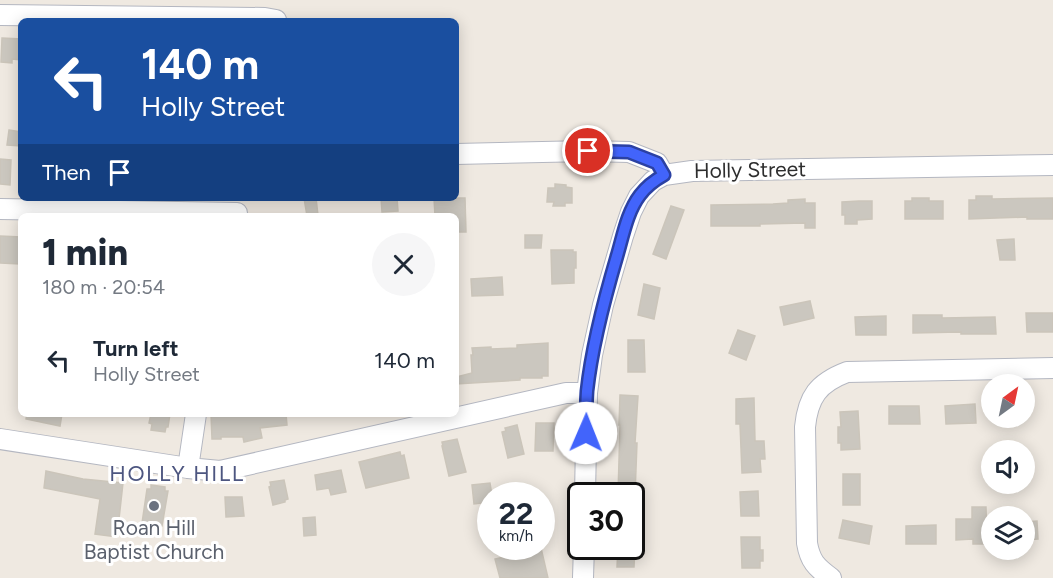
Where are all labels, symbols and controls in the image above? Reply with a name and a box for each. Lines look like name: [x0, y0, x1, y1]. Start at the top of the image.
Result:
text: 140 m: [141, 39, 259, 90]
icon: left: [42, 42, 120, 120]
text: Holly Street: [141, 90, 285, 123]
pin: [562, 125, 613, 176]
icon: arrive: [571, 134, 604, 167]
icon: arrive: [103, 156, 136, 189]
street label: Holly Street: [694, 156, 806, 183]
text: Then: [42, 159, 91, 186]
text: 1 min: [42, 231, 128, 274]
button: close: [372, 233, 435, 296]
text: 180 m · 20:54: [42, 275, 165, 299]
text: Turn left: [93, 335, 179, 362]
icon: left: [42, 344, 75, 377]
text: 140 m: [374, 347, 435, 374]
text: Holly Street: [93, 362, 200, 386]
north arrow: [981, 374, 1035, 428]
map controls: [981, 374, 1035, 560]
position arrow: [554, 401, 618, 465]
button: sound: [981, 440, 1035, 494]
district label: HOLLY HILL: [109, 460, 245, 487]
speed limit sign: 30: [567, 482, 645, 560]
text: 22: [499, 495, 533, 532]
marker: Roan Hill Baptist Church: [147, 499, 161, 513]
button: layers: [981, 506, 1035, 560]
place label: Roan Hill Baptist Church: [84, 515, 224, 564]
text: km/h: [499, 527, 533, 545]

